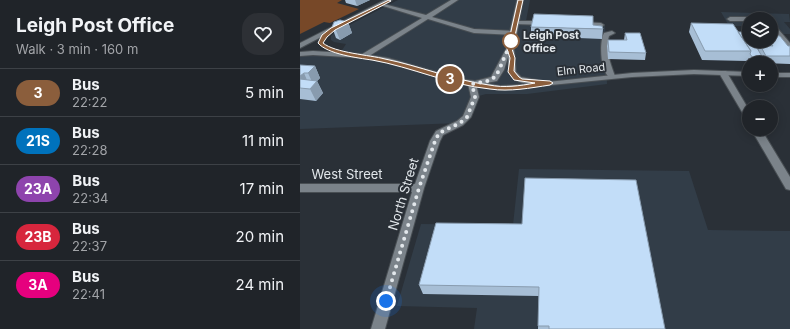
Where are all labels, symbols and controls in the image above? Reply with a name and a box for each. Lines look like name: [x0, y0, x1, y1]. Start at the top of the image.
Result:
map controls: [742, 12, 778, 136]
button: layers: [742, 12, 778, 48]
button: heart: [242, 13, 284, 55]
text: Leigh Post Office: [16, 14, 174, 37]
place label: Leigh Post Office: [523, 28, 579, 55]
marker: Leigh Post Office: [502, 32, 520, 50]
text: Walk · 3 min · 160 m: [16, 41, 138, 57]
button: +: [742, 56, 778, 92]
street label: Elm Road: [556, 60, 606, 78]
line badge: 3: [437, 66, 463, 92]
text: 3: [445, 70, 455, 87]
text: Bus: [72, 75, 100, 94]
text: 5 min: [245, 83, 284, 102]
text: 3: [33, 84, 43, 101]
text: 22:22: [72, 94, 107, 110]
button: −: [742, 100, 778, 136]
text: Bus: [72, 123, 100, 142]
text: 11 min: [242, 131, 284, 150]
text: 21S: [26, 132, 50, 149]
text: 22:28: [72, 142, 108, 158]
street label: North Street: [384, 156, 422, 232]
street label: West Street: [311, 166, 383, 182]
text: Bus: [72, 171, 100, 190]
text: 17 min: [240, 179, 284, 198]
text: 23A: [24, 180, 52, 197]
text: 22:34: [72, 190, 108, 206]
text: Bus: [72, 219, 100, 238]
text: 20 min: [236, 227, 284, 246]
text: 23B: [24, 228, 52, 245]
text: 22:37: [72, 238, 107, 254]
text: Bus: [72, 267, 100, 286]
text: 24 min: [236, 275, 284, 294]
text: 3A: [28, 276, 48, 293]
text: 22:41: [72, 286, 105, 302]
your location: [376, 291, 396, 311]

